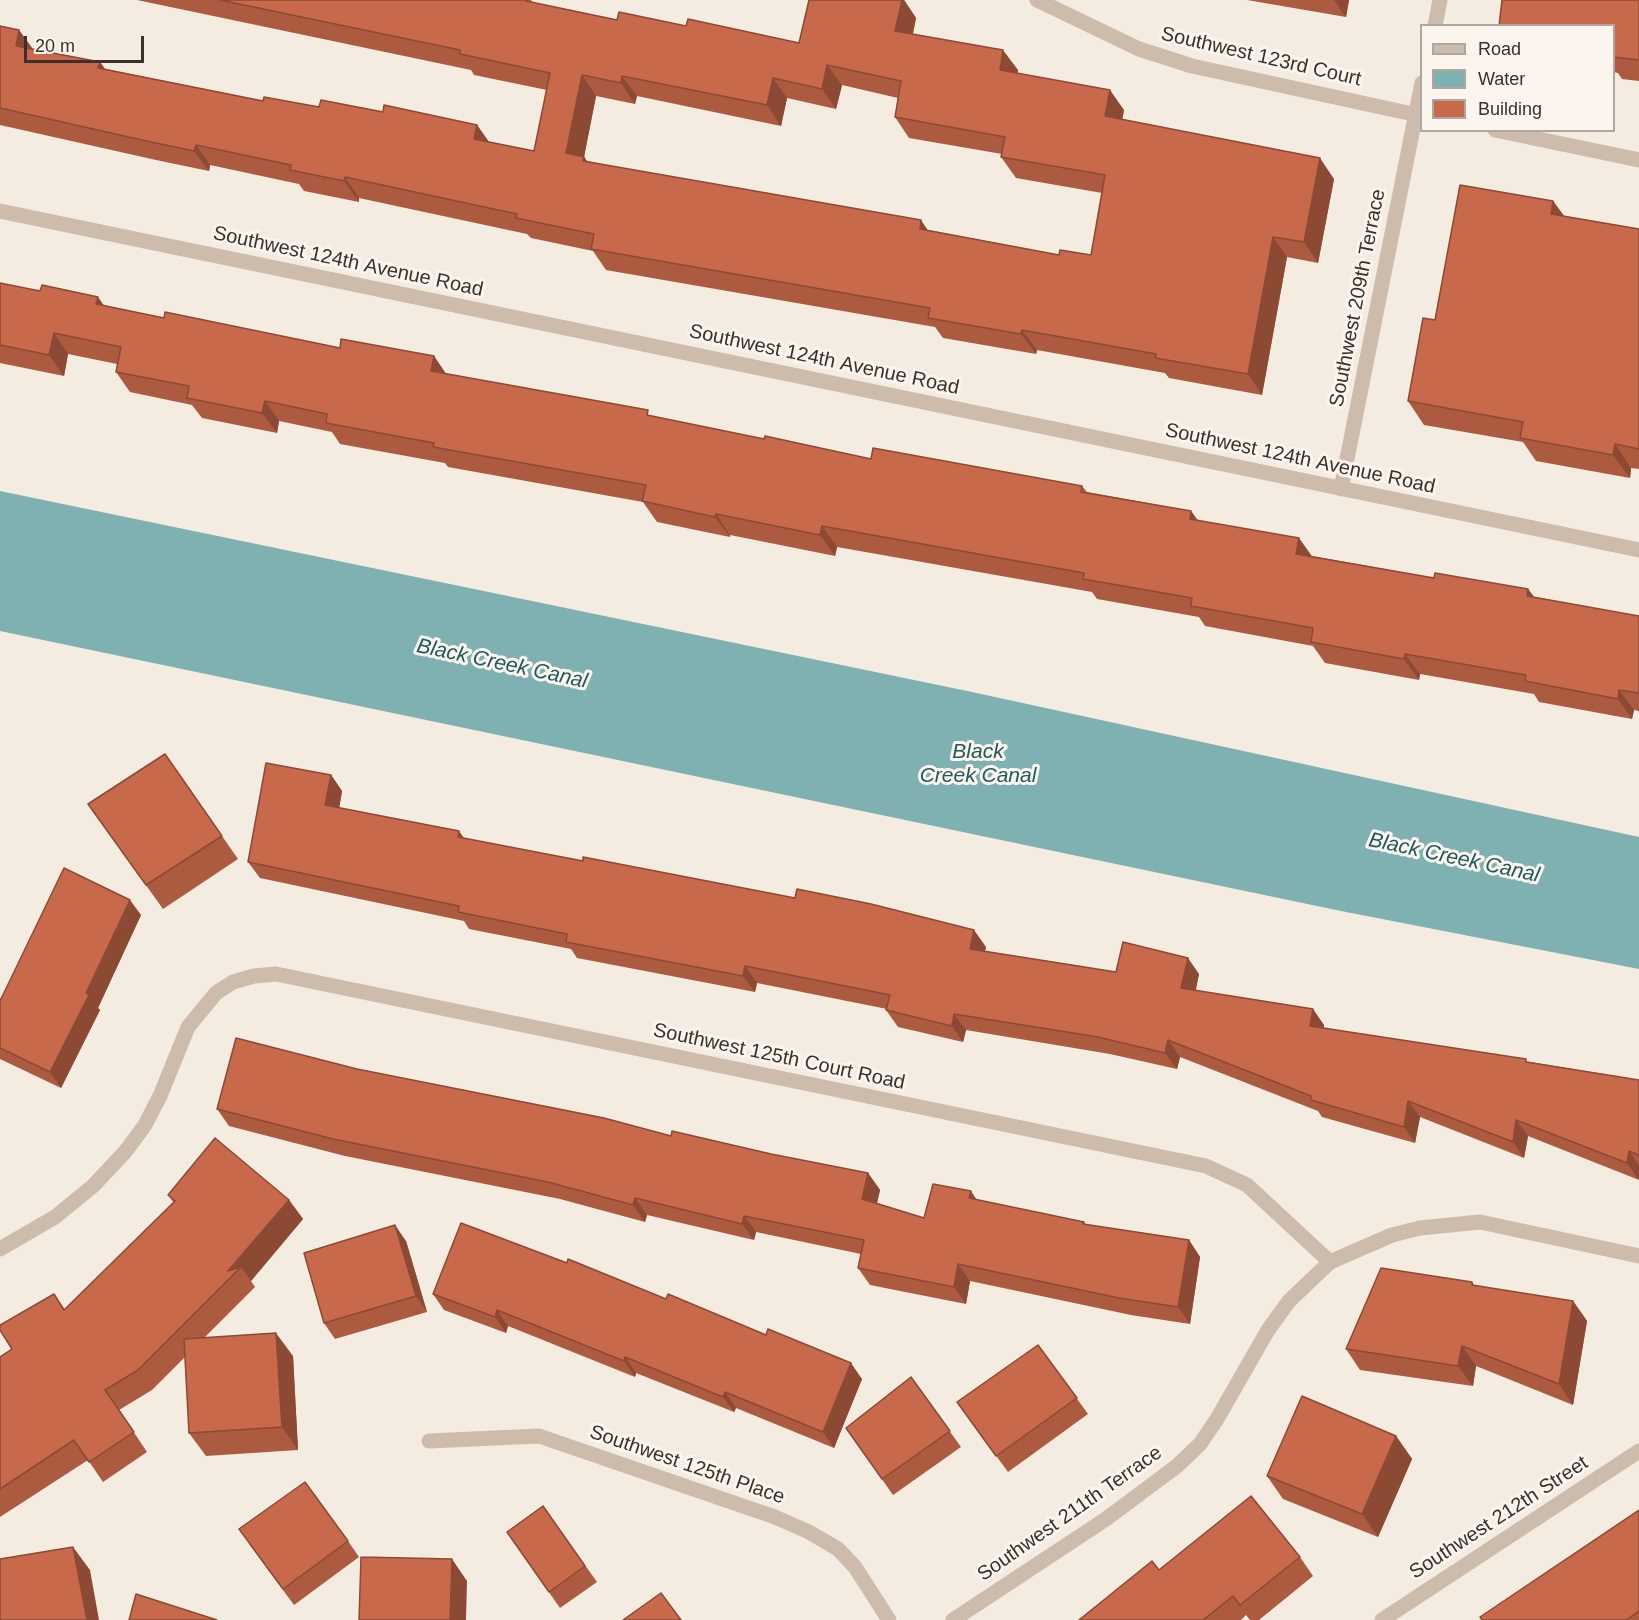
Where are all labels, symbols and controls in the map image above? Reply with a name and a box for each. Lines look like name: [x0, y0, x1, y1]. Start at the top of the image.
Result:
street label: Southwest 123rd Court: [1159, 22, 1363, 92]
scale bar: [27, 24, 147, 62]
legend: [1420, 24, 1615, 132]
text: 20 m: [35, 36, 75, 56]
text: Road: [1478, 39, 1521, 59]
text: Water: [1478, 69, 1525, 89]
text: Building: [1478, 99, 1542, 119]
street label: Southwest 209th Terrace: [1325, 187, 1391, 409]
street label: Southwest 124th Avenue Road: [211, 222, 485, 302]
street label: Southwest 124th Avenue Road: [687, 320, 961, 400]
street label: Southwest 124th Avenue Road: [1163, 419, 1437, 499]
water label: Black Creek Canal: [414, 634, 590, 694]
water label: Black Creek Canal: [920, 739, 1036, 789]
water label: Black Creek Canal: [1366, 828, 1542, 888]
street label: Southwest 125th Court Road: [651, 1019, 907, 1095]
street label: Southwest 125th Place: [586, 1420, 788, 1510]
street label: Southwest 211th Terrace: [973, 1441, 1167, 1587]
street label: Southwest 212th Street: [1405, 1451, 1593, 1585]

